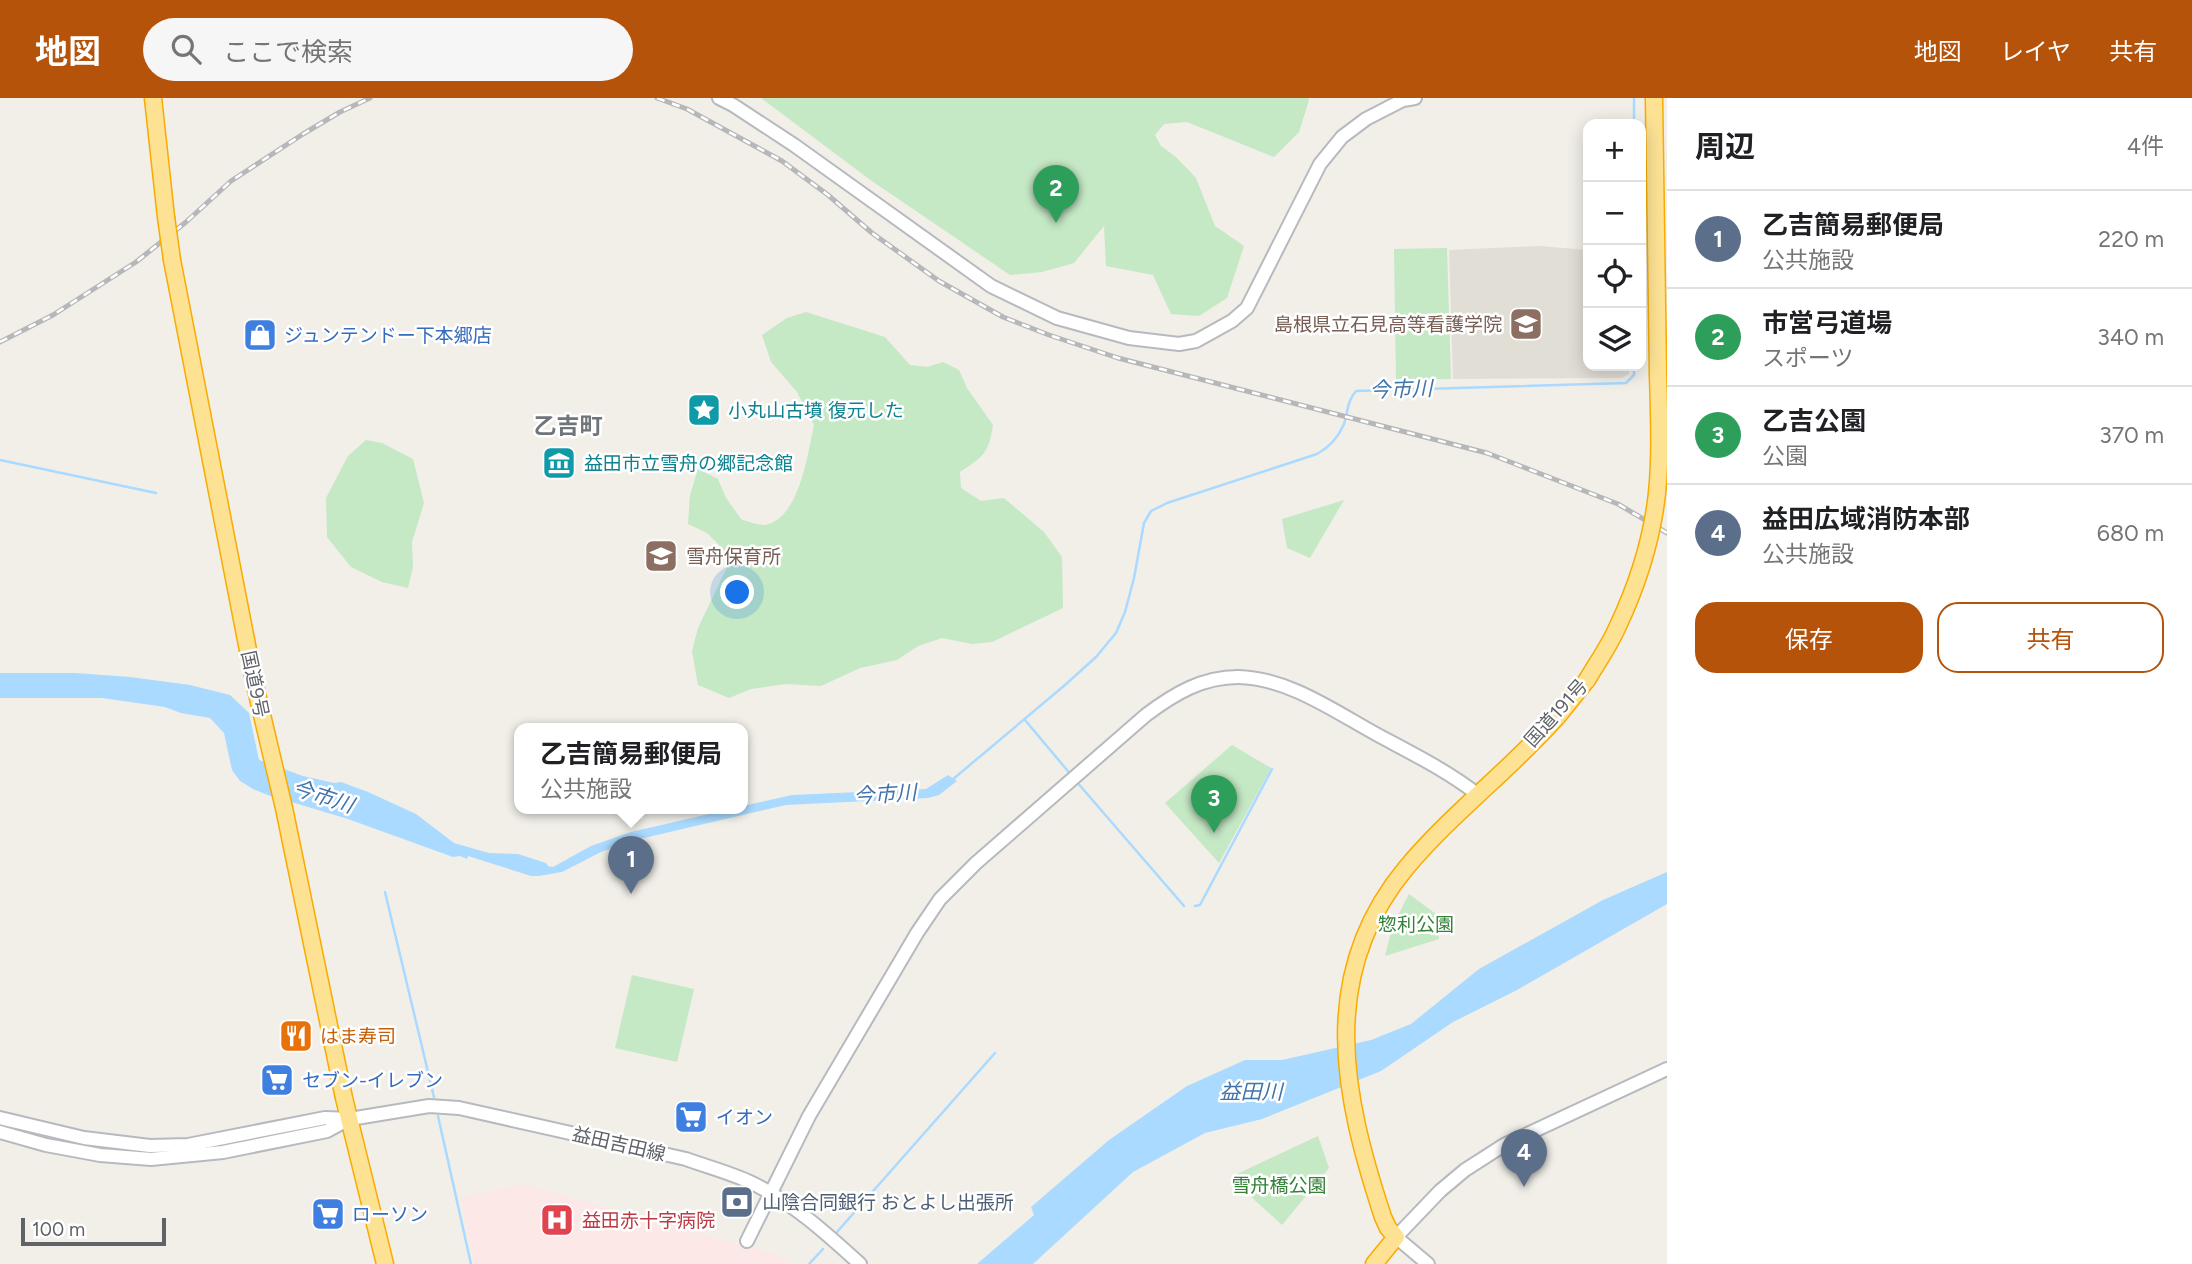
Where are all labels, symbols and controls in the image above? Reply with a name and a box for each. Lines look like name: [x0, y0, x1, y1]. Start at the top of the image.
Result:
search box: [143, 18, 633, 81]
icon: search: [167, 30, 205, 68]
text: 地図: [35, 32, 101, 71]
text: ここで検索: [223, 36, 353, 68]
text: 地図: [1914, 37, 1962, 66]
text: レイヤ: [2000, 37, 2071, 66]
text: 共有: [2109, 37, 2157, 66]
map controls: [1583, 119, 1646, 371]
button: +: [1583, 119, 1646, 182]
text: 周辺: [1695, 128, 1755, 165]
text: 4件: [2127, 132, 2164, 160]
pin: 2: [1033, 165, 1079, 223]
button: −: [1583, 182, 1646, 245]
text: 乙吉簡易郵便局: [1762, 209, 1944, 241]
text: 1: [1713, 225, 1723, 253]
text: 220 m: [2098, 225, 2164, 253]
button: locate: [1583, 245, 1646, 308]
text: 公共施設: [1762, 246, 1854, 274]
school or university icon: 島根県立石見高等看護学院: [1507, 305, 1545, 343]
text: 市営弓道場: [1762, 307, 1892, 339]
button: layers: [1583, 308, 1646, 371]
place label: 島根県立石見高等看護学院: [1274, 313, 1502, 336]
shop icon: ジュンテンドー下本郷店: [241, 316, 279, 354]
text: 2: [1711, 323, 1725, 351]
text: 340 m: [2097, 323, 2164, 351]
place label: ジュンテンドー下本郷店: [284, 324, 492, 347]
text: スポーツ: [1762, 344, 1854, 372]
water label: 今市川: [1369, 375, 1435, 403]
place icon: 小丸山古墳 復元した: [685, 391, 723, 429]
place label: 小丸山古墳 復元した: [728, 399, 904, 422]
text: 乙吉公園: [1762, 405, 1866, 437]
district label: 乙吉町: [534, 412, 603, 440]
text: 3: [1712, 421, 1724, 449]
text: 370 m: [2099, 421, 2164, 449]
text: 公園: [1762, 442, 1808, 470]
museum icon: 益田市立雪舟の郷記念館: [540, 444, 578, 482]
place label: 益田市立雪舟の郷記念館: [584, 452, 793, 475]
text: 益田広域消防本部: [1762, 503, 1970, 535]
text: 4: [1711, 519, 1725, 547]
text: 680 m: [2097, 519, 2164, 547]
school or university icon: 雪舟保育所: [642, 537, 680, 575]
text: 公共施設: [1762, 540, 1854, 568]
place label: 雪舟保育所: [686, 545, 781, 568]
your location: [720, 575, 754, 609]
button: 保存: [1695, 602, 1923, 673]
button: 共有: [1937, 602, 2164, 673]
street label: 国道9号: [237, 648, 273, 720]
street label: 国道191号: [1520, 674, 1592, 752]
popup: [514, 723, 748, 814]
text: 乙吉簡易郵便局: [540, 738, 722, 770]
water label: 今市川: [289, 774, 359, 818]
text: 公共施設: [540, 775, 632, 803]
pin: 3: [1191, 775, 1237, 833]
water label: 今市川: [853, 779, 919, 809]
pin: 1: [608, 836, 654, 894]
park label: 惣利公園: [1378, 913, 1454, 936]
restaurant icon: はま寿司: [277, 1017, 315, 1055]
place label: はま寿司: [320, 1025, 396, 1048]
supermarket icon: セブン-イレブン: [258, 1061, 296, 1099]
place label: セブン-イレブン: [302, 1069, 443, 1092]
water label: 益田川: [1220, 1079, 1284, 1104]
supermarket icon: イオン: [672, 1098, 710, 1136]
place label: イオン: [716, 1106, 773, 1129]
street label: 益田吉田線: [570, 1122, 668, 1166]
pin: 4: [1501, 1129, 1547, 1187]
park label: 雪舟橋公園: [1231, 1174, 1327, 1197]
bank icon: 山陰合同銀行 おとよし出張所: [718, 1183, 756, 1221]
place label: 山陰合同銀行 おとよし出張所: [762, 1191, 1014, 1214]
supermarket icon: ローソン: [309, 1195, 347, 1233]
hospital icon: 益田赤十字病院: [538, 1201, 576, 1239]
place label: ローソン: [352, 1203, 428, 1226]
place label: 益田赤十字病院: [582, 1209, 715, 1232]
scale bar: [21, 1215, 166, 1247]
text: 100 m: [32, 1218, 85, 1241]

